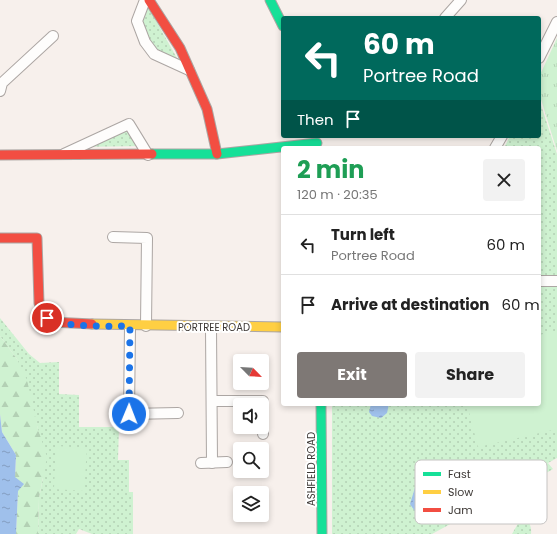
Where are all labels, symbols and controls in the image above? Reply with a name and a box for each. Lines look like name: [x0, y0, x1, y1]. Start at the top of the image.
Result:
text: 60 m: [363, 25, 435, 64]
icon: left: [297, 32, 349, 84]
text: Portree Road: [363, 63, 479, 88]
icon: arrive: [342, 108, 364, 130]
text: Then: [297, 109, 334, 130]
text: 2 min: [297, 153, 364, 186]
button: close: [483, 159, 525, 201]
text: 120 m · 20:35: [297, 185, 378, 204]
text: Turn left: [331, 224, 395, 245]
icon: left: [297, 234, 319, 256]
text: 60 m: [487, 234, 525, 255]
text: Portree Road: [331, 246, 415, 265]
icon: arrive: [297, 294, 319, 316]
text: Arrive at destination: [331, 294, 489, 315]
text: 60 m: [501, 294, 540, 315]
pin: [30, 301, 64, 335]
icon: arrive: [36, 307, 58, 329]
street label: PORTREE ROAD: [178, 320, 250, 335]
button: Exit: [297, 352, 407, 398]
button: Share: [415, 352, 525, 398]
north arrow: [233, 354, 269, 390]
map controls: [233, 354, 269, 522]
position arrow: [108, 393, 150, 435]
button: sound: [233, 398, 269, 434]
street label: ASHFIELD ROAD: [304, 432, 319, 506]
button: search: [233, 442, 269, 478]
legend: [415, 460, 547, 524]
text: Fast: [448, 466, 471, 482]
text: Slow: [448, 484, 473, 500]
button: layers: [233, 486, 269, 522]
text: Jam: [448, 502, 473, 518]

